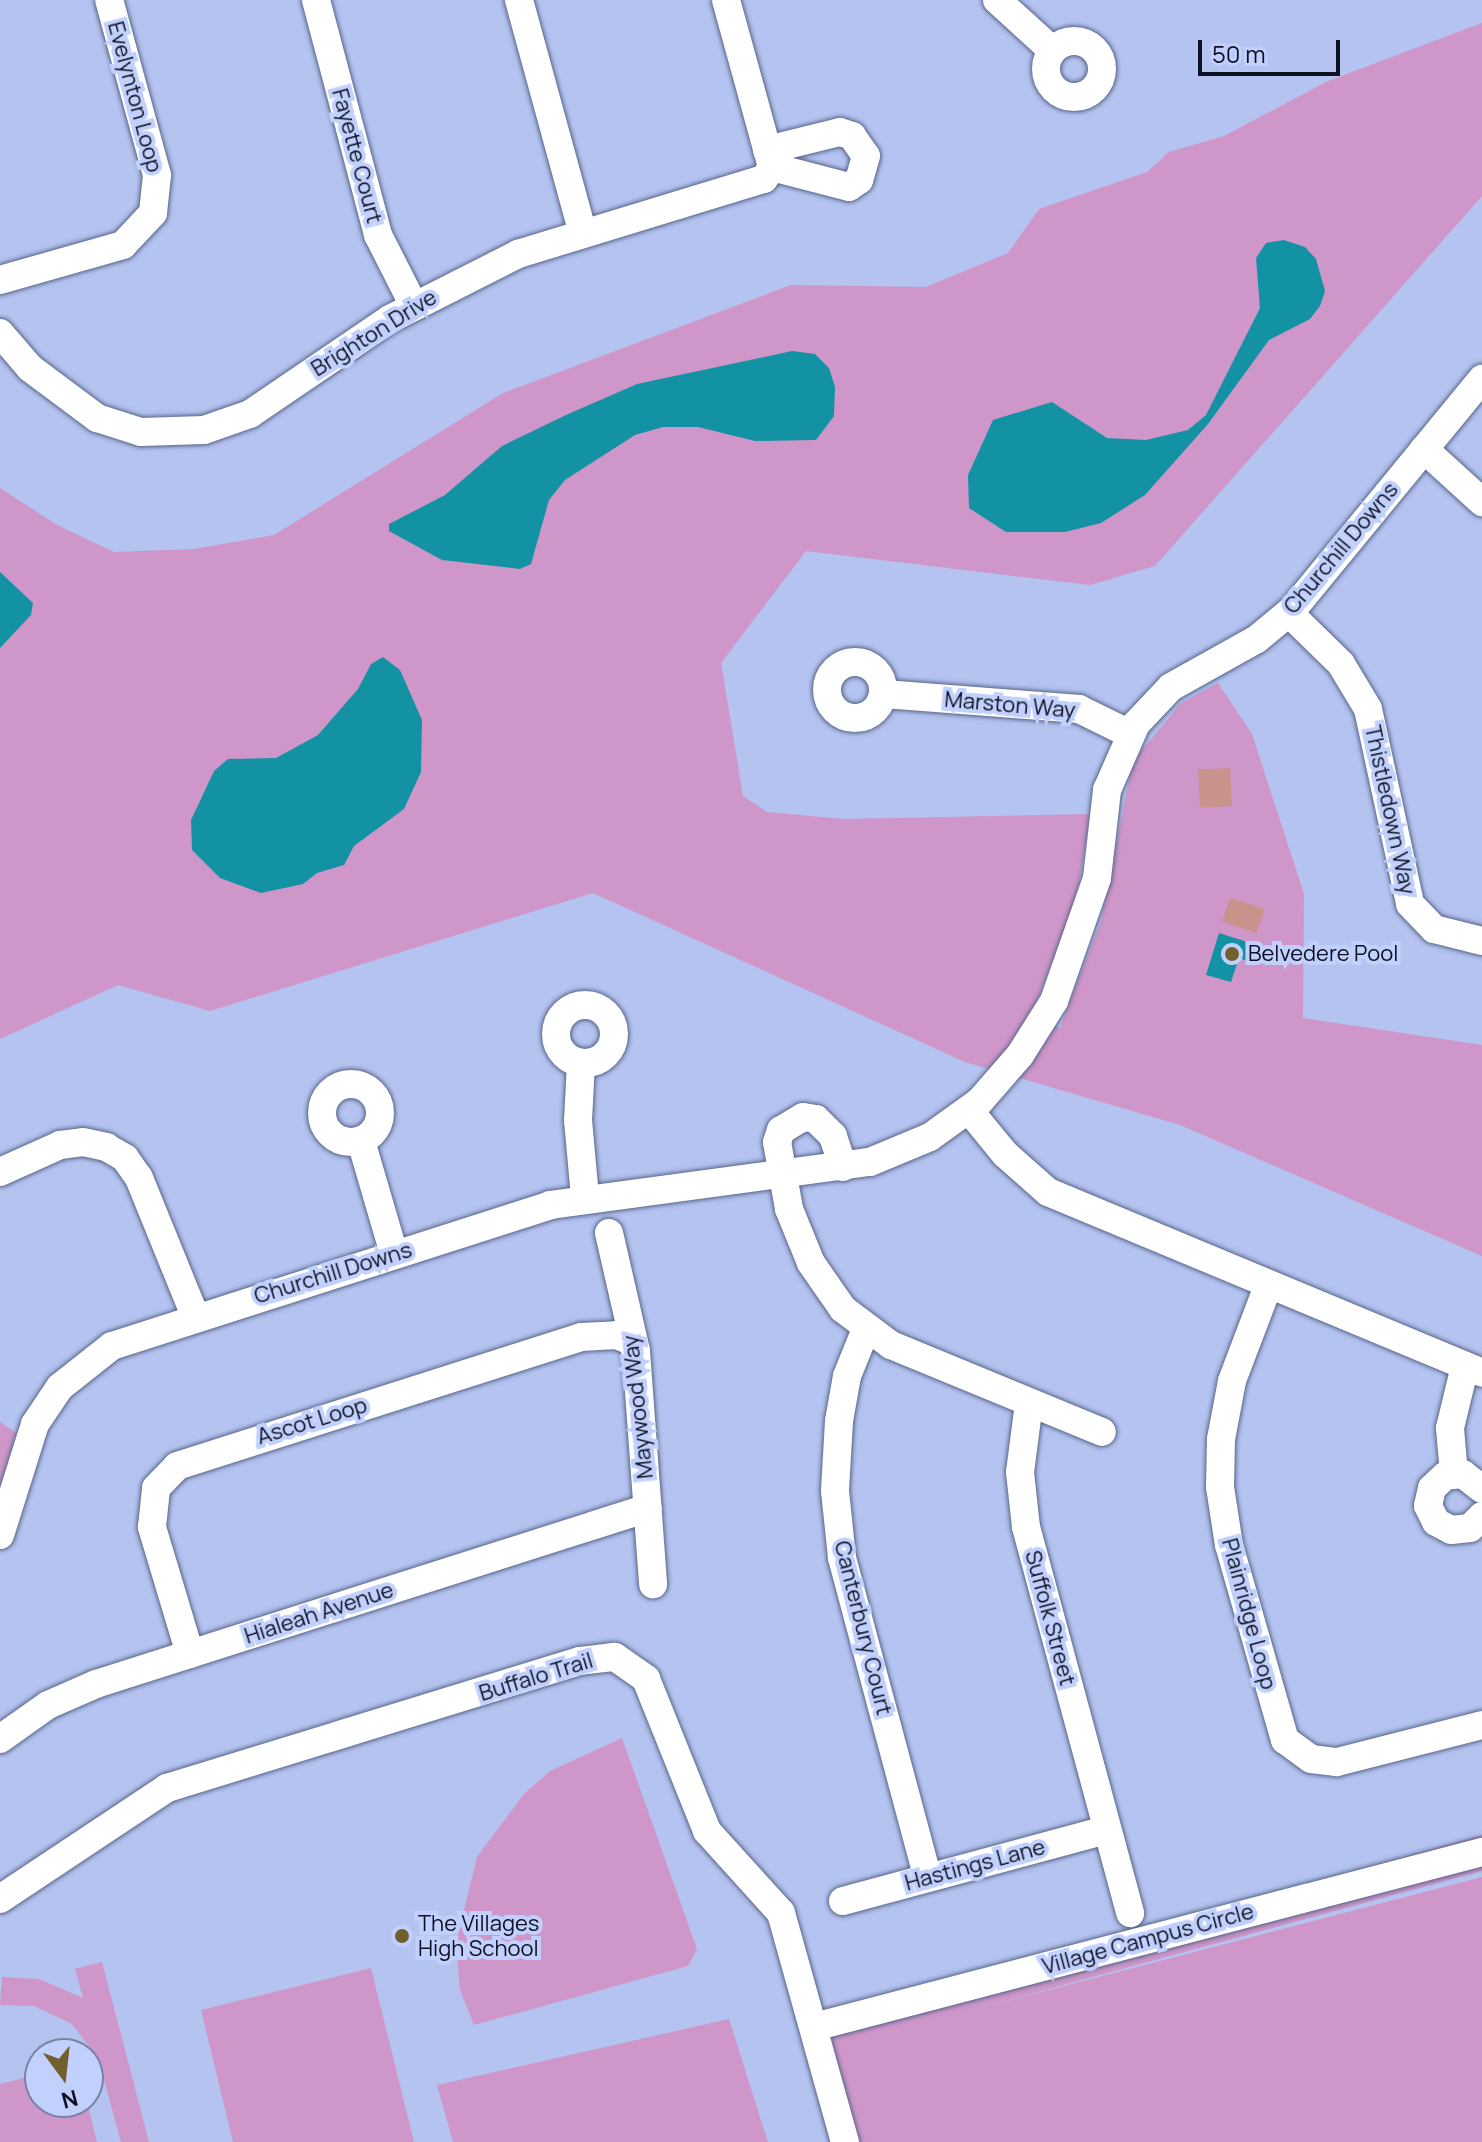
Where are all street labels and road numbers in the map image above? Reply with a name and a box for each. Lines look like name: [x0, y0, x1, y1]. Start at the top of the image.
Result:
street label: Evelynton Loop: [102, 19, 168, 175]
street label: Fayette Court: [326, 86, 388, 226]
street label: Brighton Drive: [306, 284, 442, 382]
street label: Churchill Downs: [1278, 477, 1404, 619]
street label: Marston Way: [943, 686, 1077, 724]
street label: Thistledown Way: [1359, 723, 1421, 897]
street label: Churchill Downs: [251, 1236, 415, 1310]
street label: Maywood Way: [617, 1334, 659, 1480]
street label: Ascot Loop: [254, 1392, 370, 1450]
street label: Plainridge Loop: [1216, 1535, 1282, 1693]
street label: Canterbury Court: [829, 1538, 897, 1718]
street label: Suffolk Street: [1019, 1548, 1081, 1688]
street label: Hialeah Avenue: [241, 1576, 397, 1650]
street label: Buffalo Trail: [476, 1647, 596, 1707]
street label: Hastings Lane: [902, 1834, 1048, 1896]
street label: Village Campus Circle: [1039, 1898, 1257, 1980]

